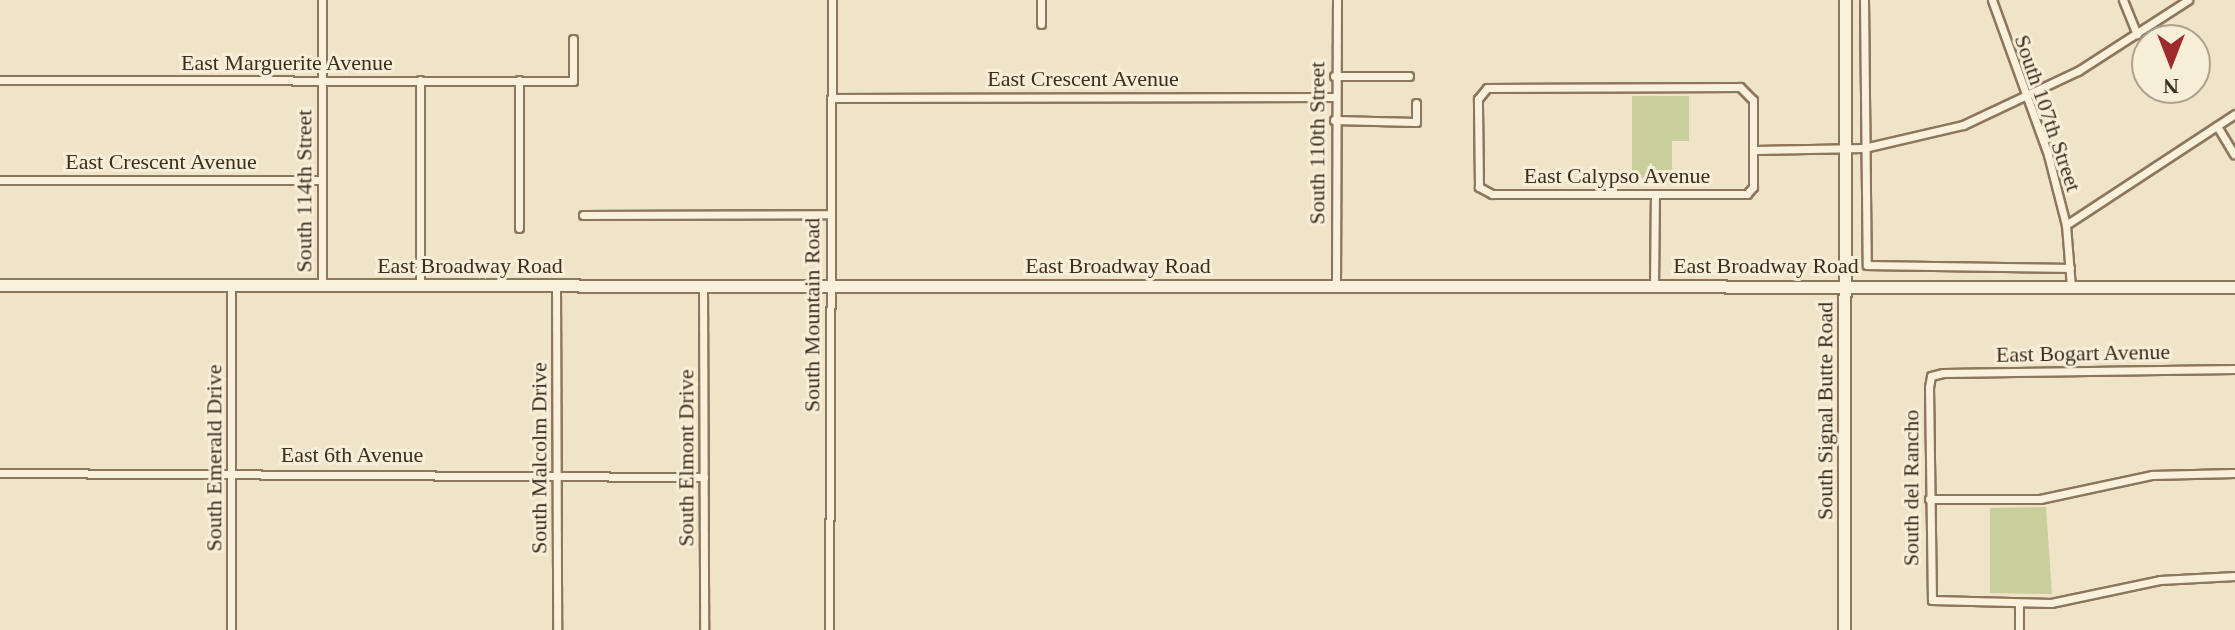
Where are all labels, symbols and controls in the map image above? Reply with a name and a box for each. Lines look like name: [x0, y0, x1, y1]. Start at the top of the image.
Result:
north arrow: [2131, 24, 2211, 104]
street label: South 107th Street: [2009, 31, 2087, 195]
street label: East Marguerite Avenue: [181, 50, 393, 76]
street label: South 110th Street: [1304, 62, 1330, 224]
street label: East Crescent Avenue: [987, 66, 1179, 92]
text: N: [2163, 74, 2179, 99]
street label: South 114th Street: [291, 110, 317, 272]
street label: East Crescent Avenue: [65, 149, 257, 175]
street label: East Calypso Avenue: [1523, 163, 1711, 189]
street label: South Mountain Road: [799, 218, 825, 412]
street label: East Broadway Road: [377, 253, 563, 279]
street label: East Broadway Road: [1025, 253, 1211, 279]
street label: East Broadway Road: [1673, 253, 1859, 279]
street label: South Signal Butte Road: [1812, 302, 1838, 520]
street label: East Bogart Avenue: [1995, 338, 2171, 368]
street label: South Malcolm Drive: [526, 362, 552, 554]
street label: South Emerald Drive: [201, 365, 227, 551]
street label: South Elmont Drive: [673, 369, 699, 547]
street label: South del Rancho: [1898, 410, 1924, 566]
street label: East 6th Avenue: [280, 442, 424, 468]

